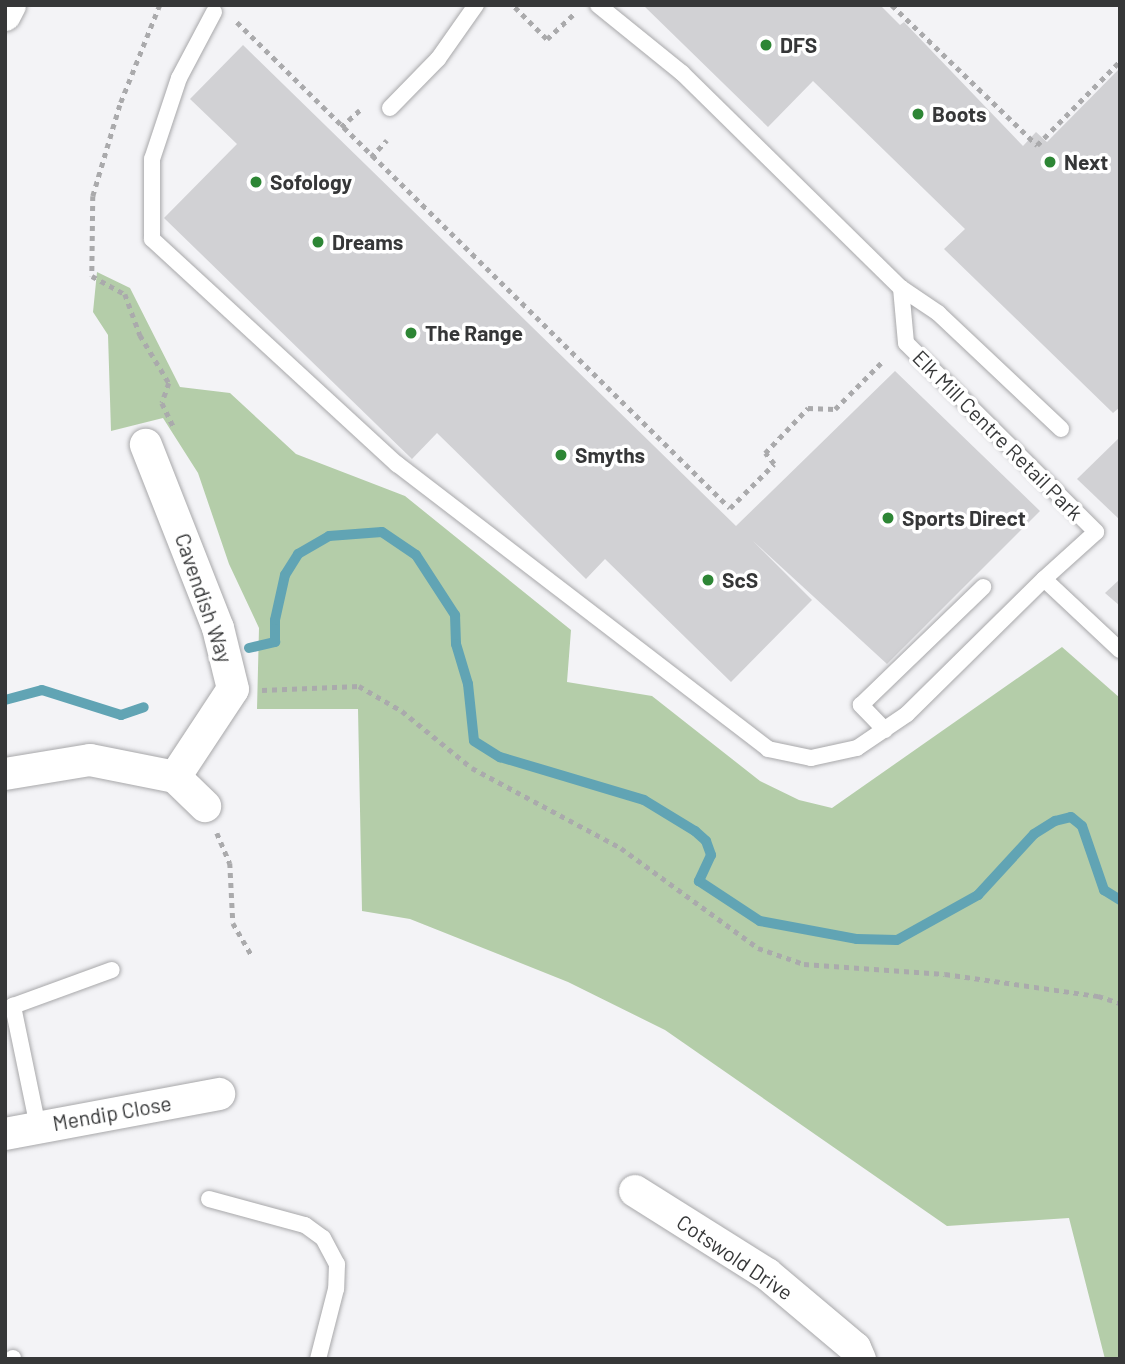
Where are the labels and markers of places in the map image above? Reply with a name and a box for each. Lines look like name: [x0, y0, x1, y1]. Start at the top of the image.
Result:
place label: DFS: [780, 32, 817, 58]
marker: DFS: [758, 37, 774, 53]
place label: Boots: [932, 101, 987, 127]
marker: Boots: [910, 106, 926, 122]
place label: Next: [1064, 149, 1108, 175]
marker: Next: [1042, 154, 1058, 170]
place label: Sofology: [270, 169, 352, 195]
marker: Sofology: [248, 174, 264, 190]
place label: Dreams: [332, 229, 403, 255]
marker: Dreams: [310, 234, 326, 250]
place label: The Range: [425, 320, 523, 346]
marker: The Range: [403, 325, 419, 341]
place label: Smyths: [575, 442, 645, 468]
marker: Smyths: [553, 447, 569, 463]
place label: Sports Direct: [902, 505, 1026, 531]
marker: Sports Direct: [880, 510, 896, 526]
place label: ScS: [722, 567, 758, 593]
marker: ScS: [700, 572, 716, 588]

